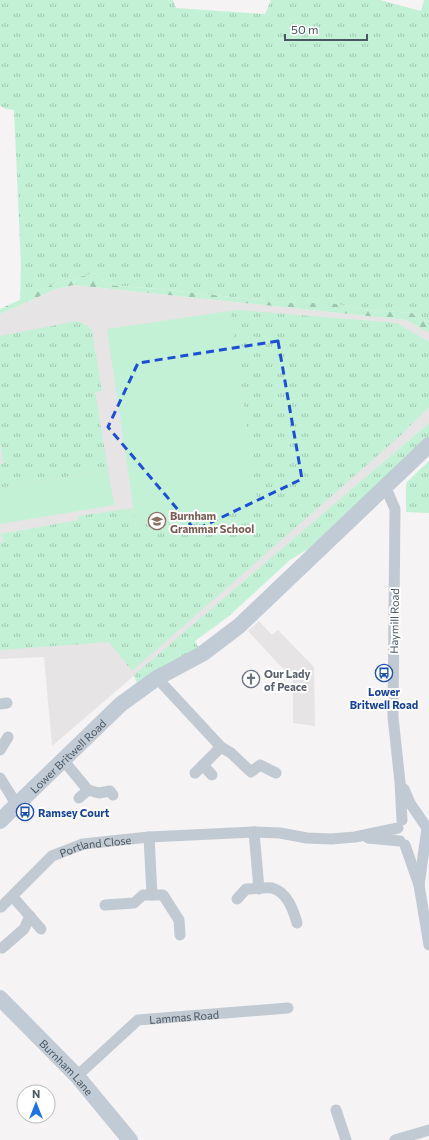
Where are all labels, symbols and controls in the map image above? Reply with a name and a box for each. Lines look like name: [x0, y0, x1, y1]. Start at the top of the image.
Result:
scale bar: [285, 16, 367, 42]
text: 50 m: [291, 22, 319, 36]
place label: Burnham Grammar School: [170, 509, 254, 535]
school or university icon: Burnham Grammar School: [147, 511, 167, 531]
street label: Haymill Road: [387, 588, 401, 654]
bus stop icon: Lower Britwell Road: [374, 663, 394, 683]
place label: Our Lady of Peace: [264, 667, 311, 693]
church icon: Our Lady of Peace: [241, 669, 261, 689]
place label: Lower Britwell Road: [350, 685, 418, 711]
street label: Lower Britwell Road: [27, 716, 108, 795]
bus stop icon: Ramsey Court: [15, 802, 35, 822]
place label: Ramsey Court: [38, 806, 110, 819]
street label: Portland Close: [57, 832, 132, 859]
street label: Lammas Road: [149, 1007, 219, 1026]
street label: Burnham Lane: [38, 1036, 96, 1098]
north arrow: [16, 1084, 56, 1124]
text: N: [32, 1087, 40, 1100]

